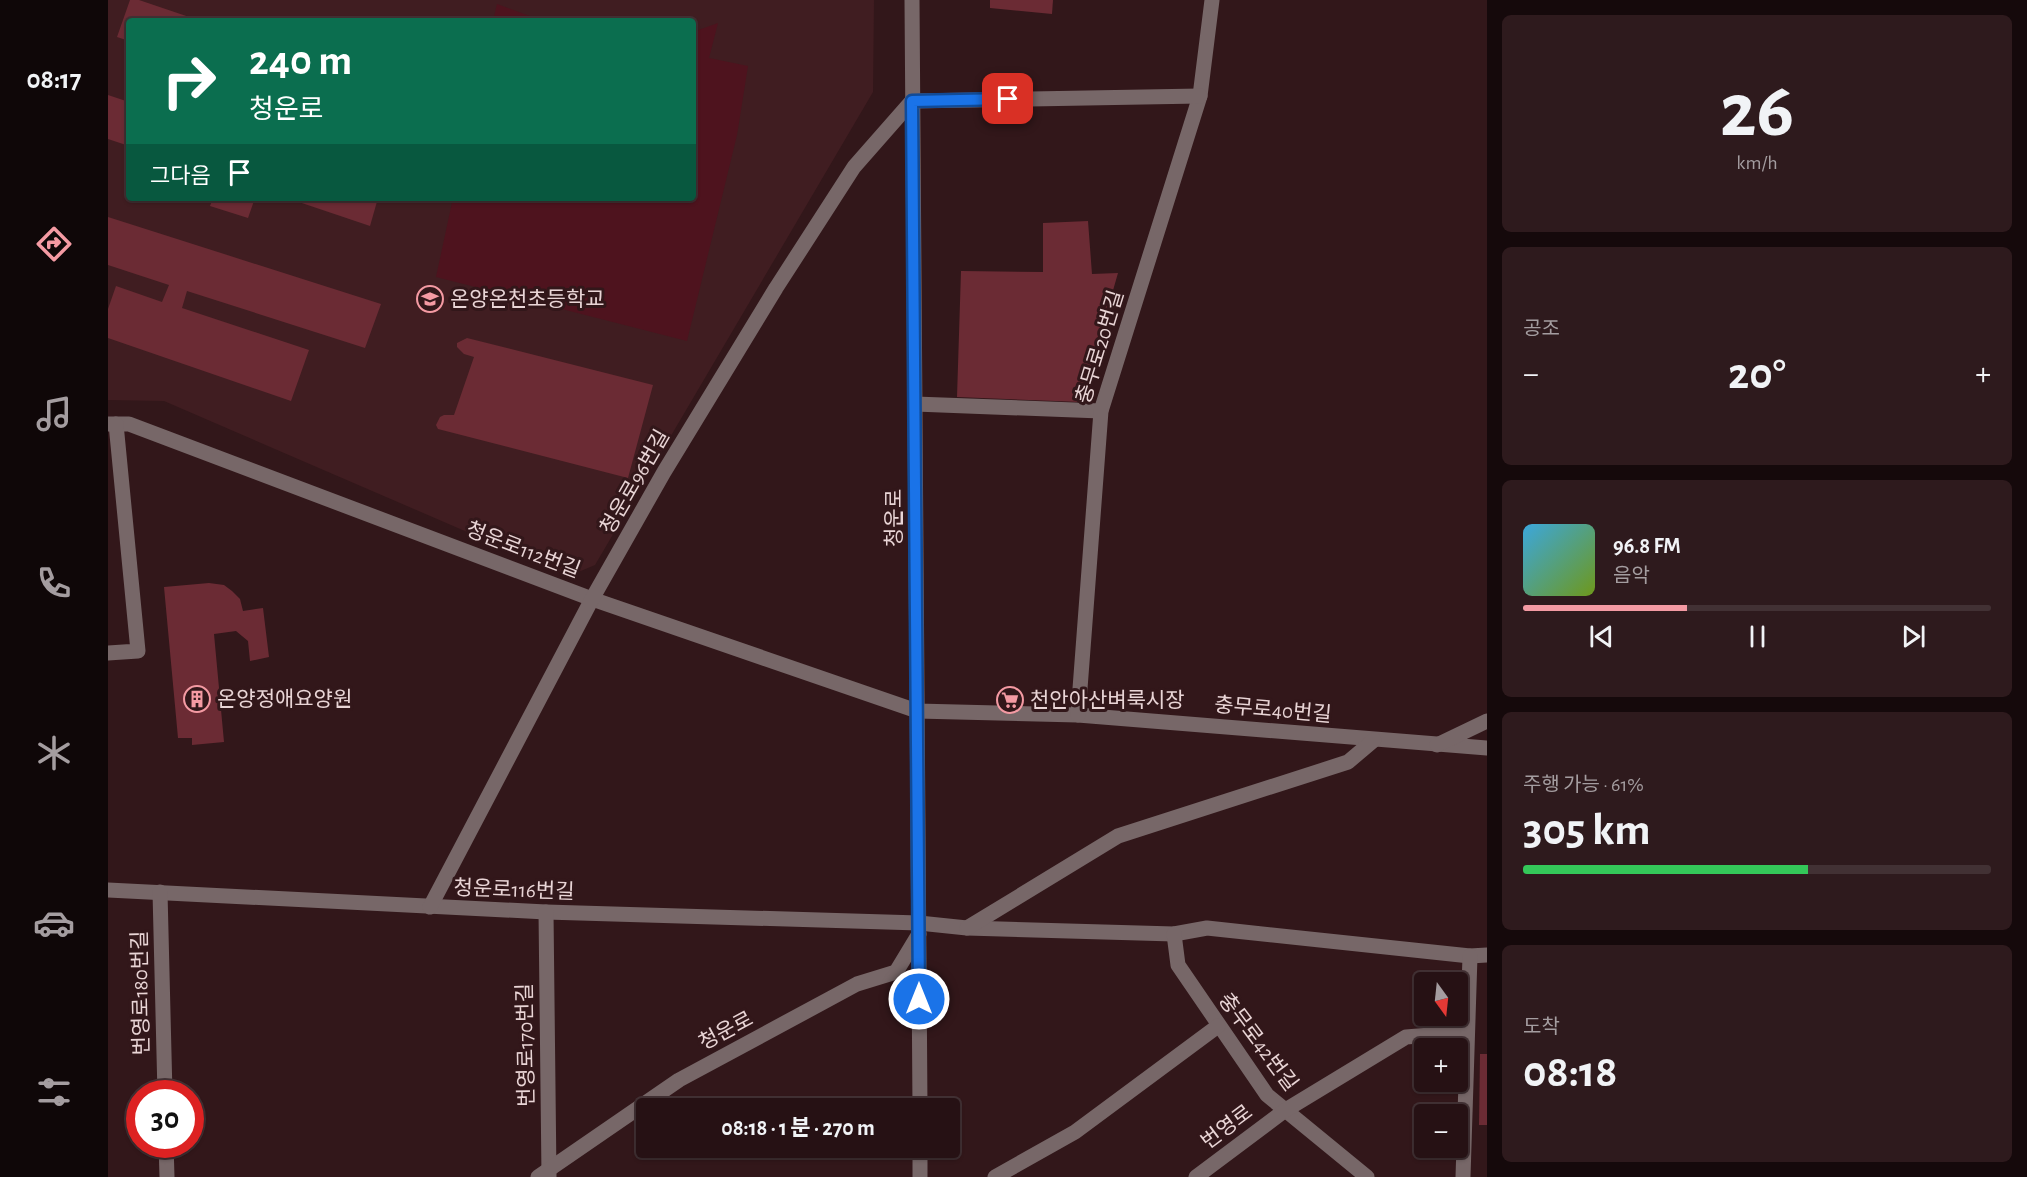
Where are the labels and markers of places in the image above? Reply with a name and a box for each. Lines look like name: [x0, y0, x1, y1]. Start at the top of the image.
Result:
pin: [982, 73, 1033, 124]
school or university icon: 온양온천초등학교: [415, 284, 445, 314]
place label: 온양온천초등학교: [450, 288, 605, 310]
building icon: 온양정애요양원: [182, 684, 212, 714]
supermarket icon: 천안아산벼룩시장: [995, 685, 1025, 715]
place label: 온양정애요양원: [217, 688, 352, 710]
place label: 천안아산벼룩시장: [1030, 689, 1185, 711]

